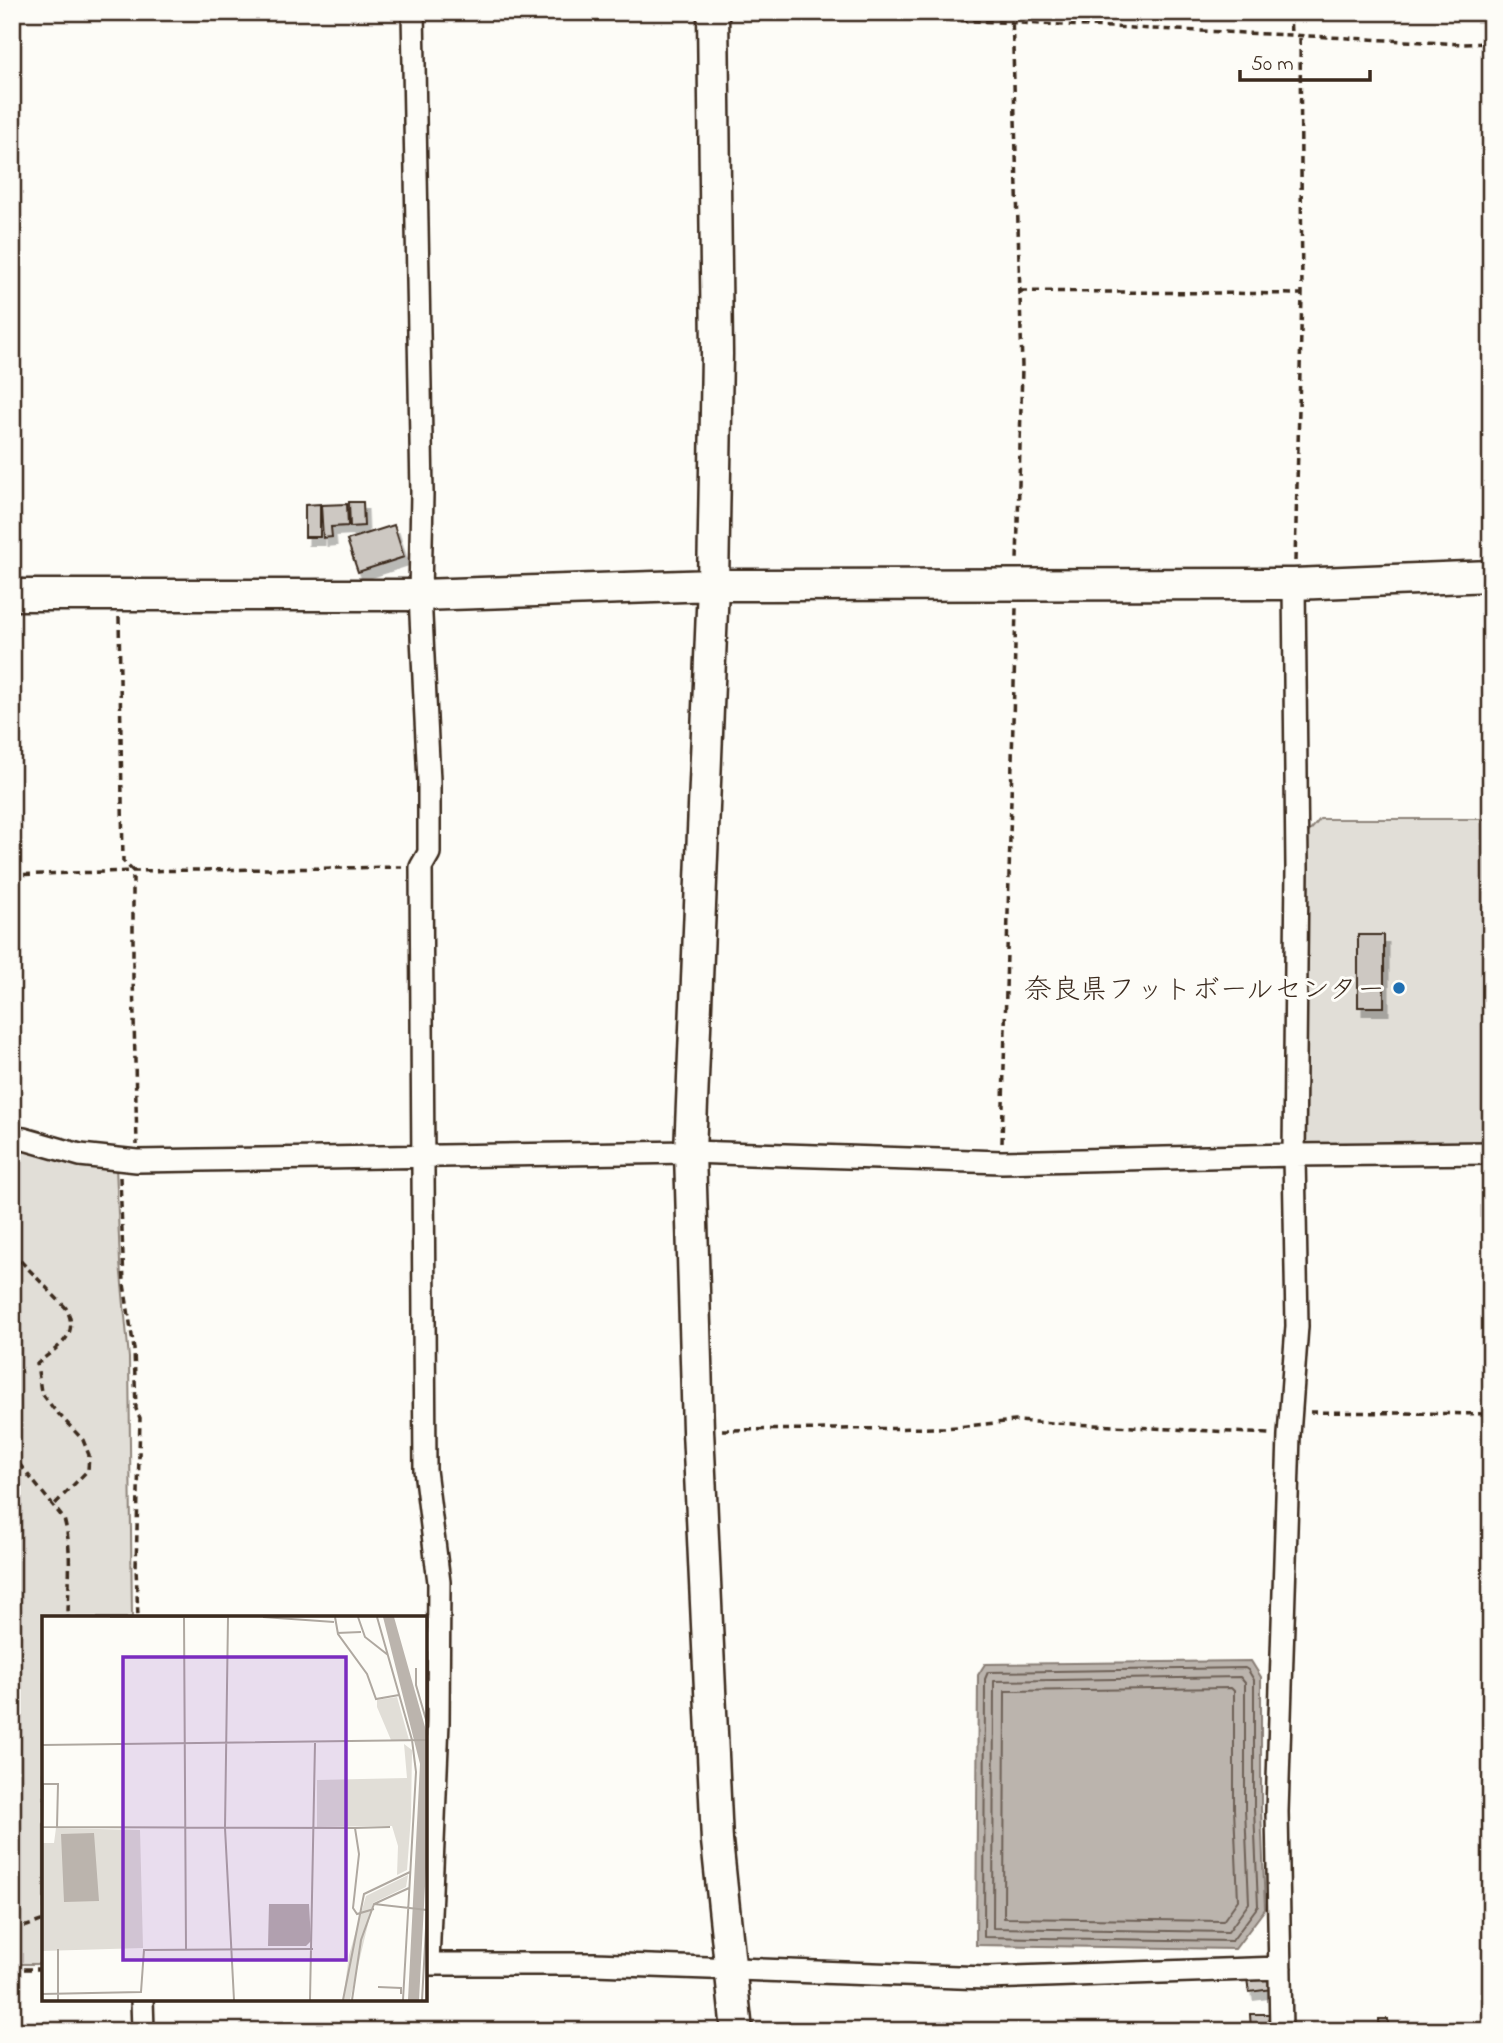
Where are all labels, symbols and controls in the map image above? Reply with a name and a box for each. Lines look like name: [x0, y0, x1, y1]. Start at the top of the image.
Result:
scale bar: [1240, 38, 1370, 82]
text: 50 m: [1251, 50, 1294, 80]
place label: 奈良県フットボールセンター: [1024, 971, 1385, 1012]
marker: 奈良県フットボールセンター: [1391, 980, 1407, 996]
inset map: [42, 1616, 427, 2001]

